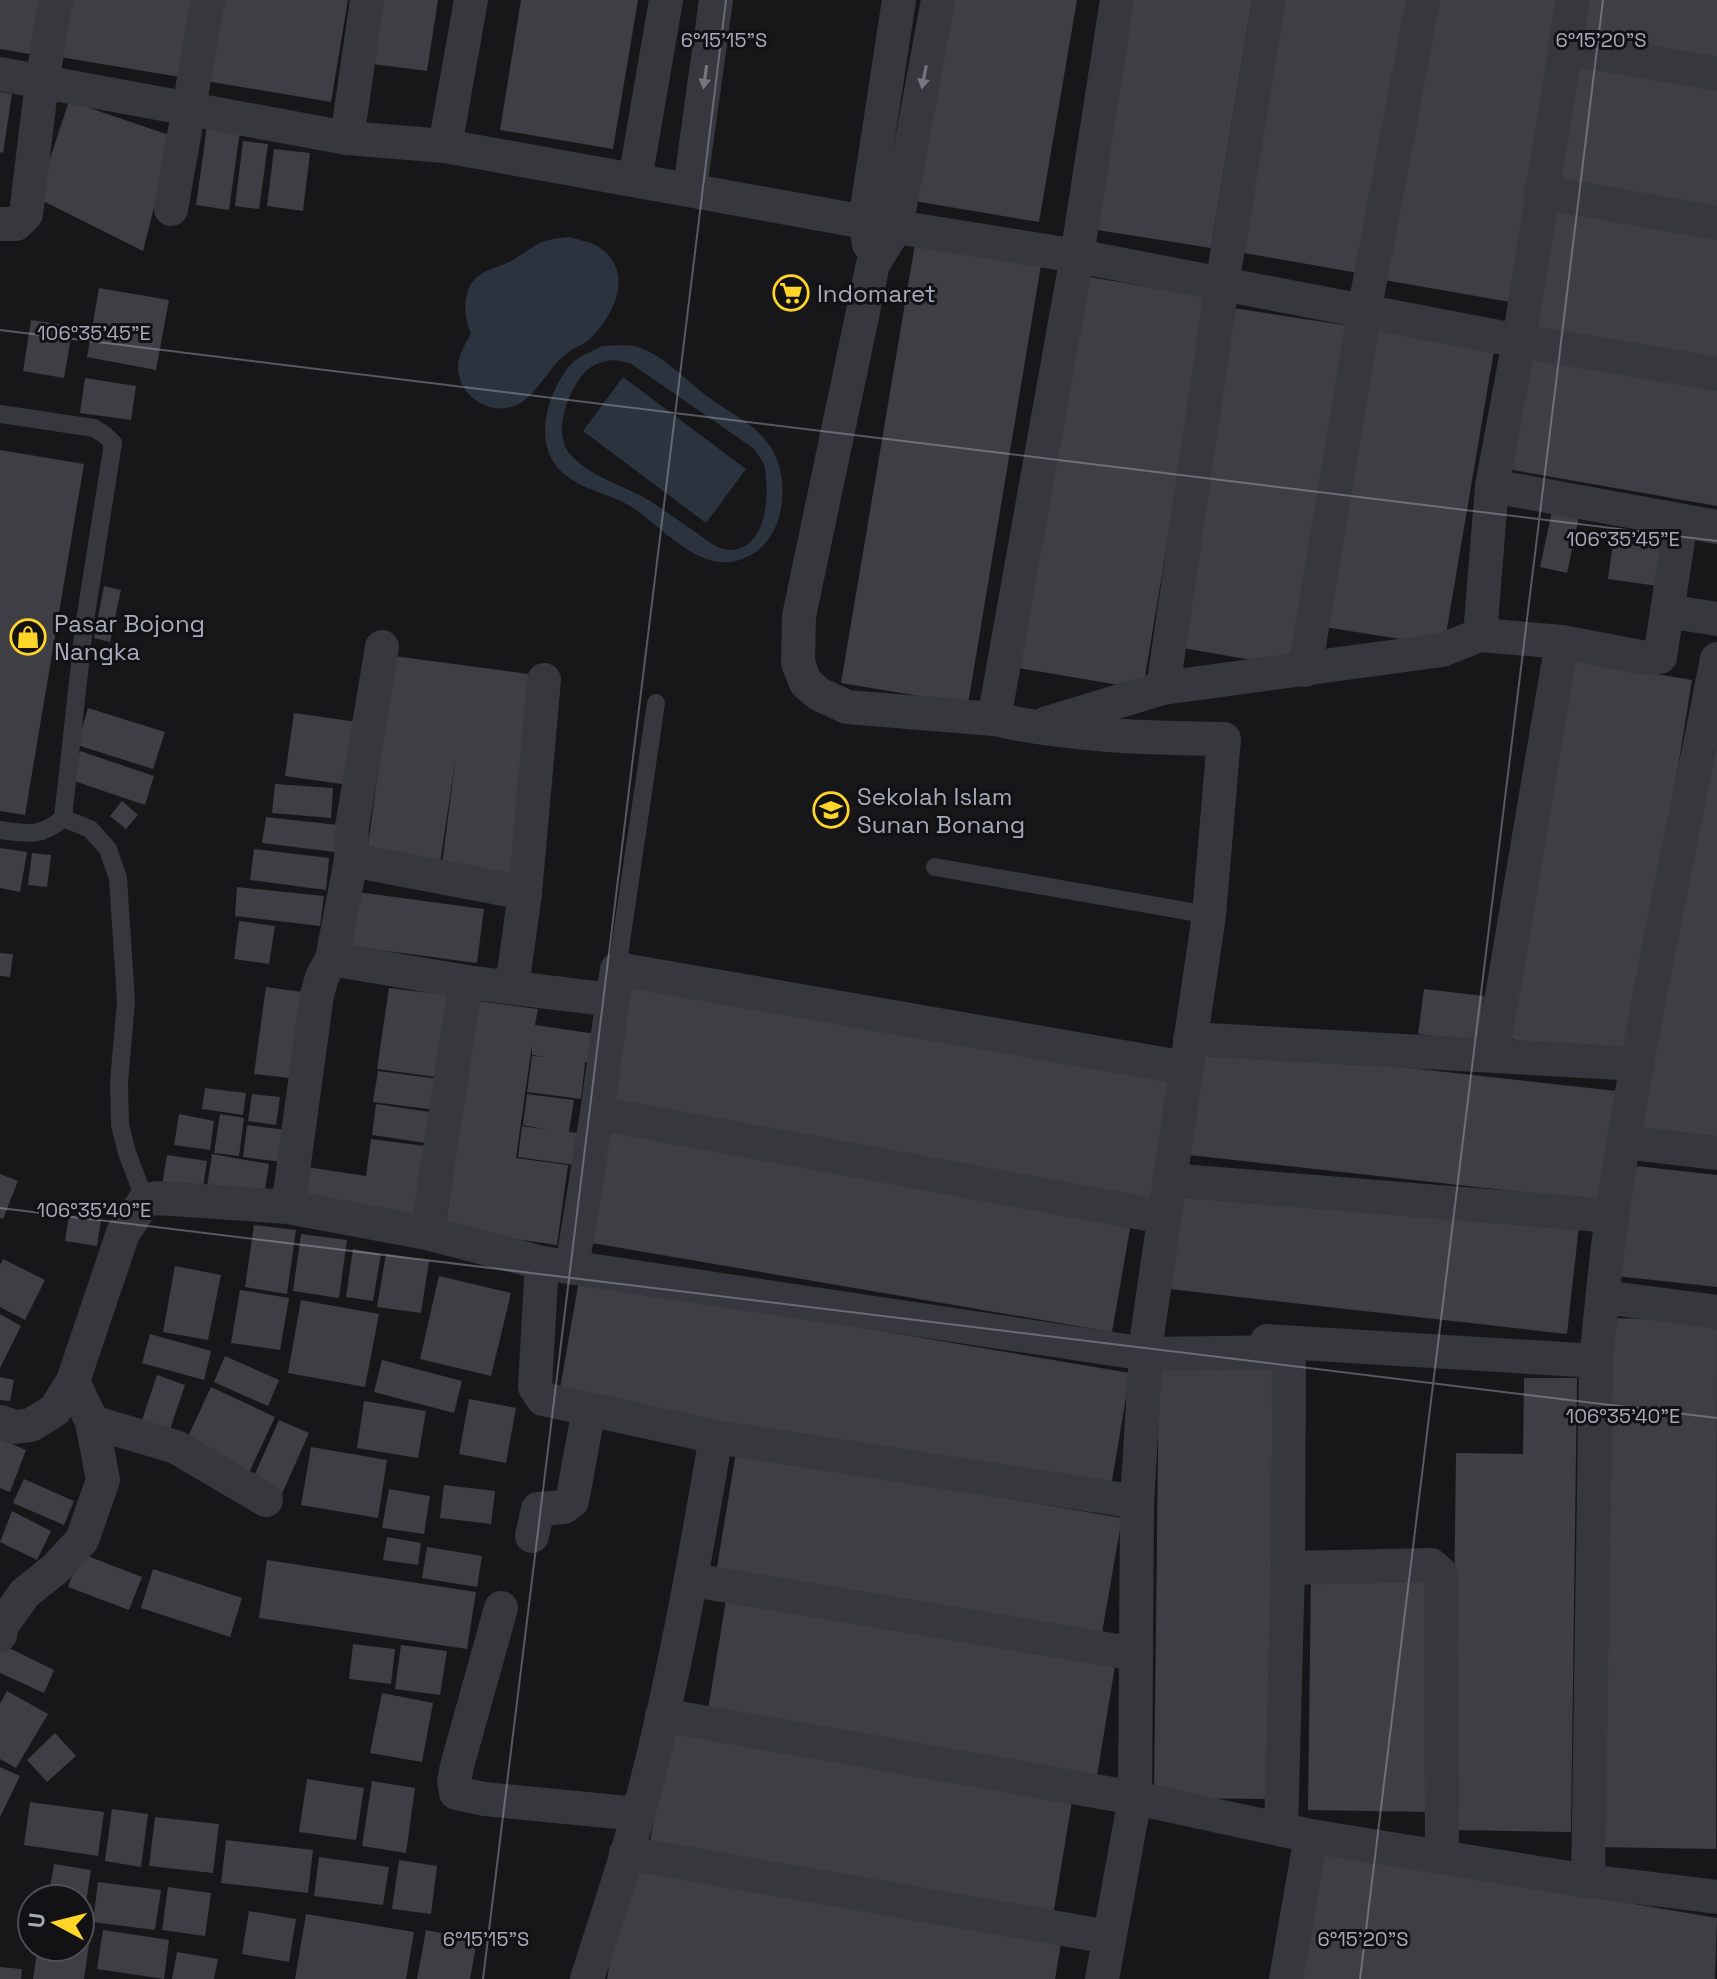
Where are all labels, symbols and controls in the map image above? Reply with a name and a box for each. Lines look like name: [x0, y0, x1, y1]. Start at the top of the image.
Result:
text: 6°15'15"S: [681, 27, 767, 53]
text: 6°15'20"S: [1556, 27, 1646, 53]
one-way arrow: [918, 64, 930, 89]
one-way arrow: [699, 65, 712, 90]
supermarket icon: Indomaret: [772, 274, 810, 312]
place label: Indomaret: [817, 278, 936, 309]
text: 106°35'45"E: [37, 320, 151, 346]
text: 106°35'45"E: [1566, 526, 1680, 552]
place label: Pasar Bojong Nangka: [54, 608, 205, 667]
shop icon: Pasar Bojong Nangka: [9, 618, 47, 656]
place label: Sekolah Islam Sunan Bonang: [857, 781, 1025, 840]
school or university icon: Sekolah Islam Sunan Bonang: [812, 791, 850, 829]
text: 106°35'40"E: [37, 1197, 151, 1223]
text: 106°35'40"E: [1566, 1403, 1680, 1429]
north arrow: [16, 1883, 96, 1963]
text: U: [21, 1912, 51, 1930]
text: 6°15'15"S: [443, 1926, 529, 1952]
text: 6°15'20"S: [1318, 1926, 1408, 1952]

